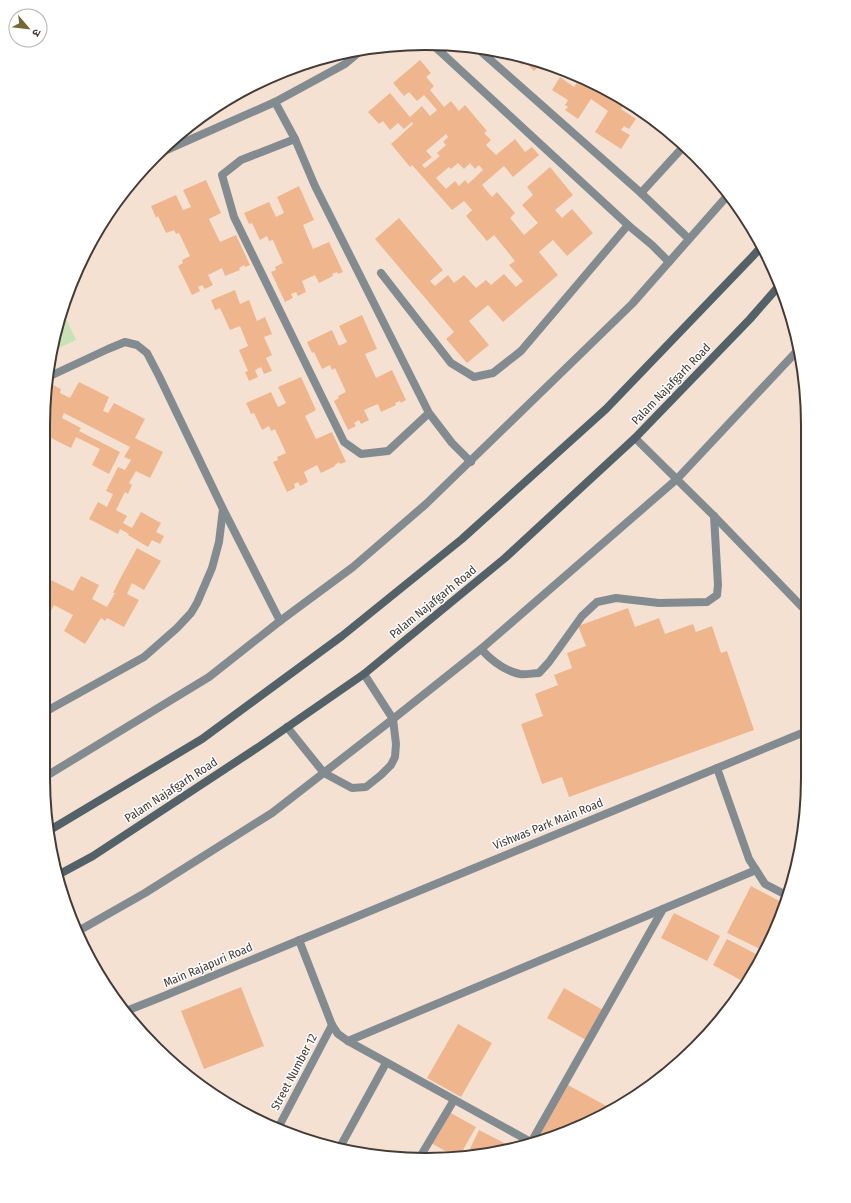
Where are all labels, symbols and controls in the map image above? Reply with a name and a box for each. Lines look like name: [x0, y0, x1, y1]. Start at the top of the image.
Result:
north arrow: [8, 8, 48, 48]
text: उ: [29, 27, 44, 39]
street label: Palam Najafgarh Road: [629, 340, 713, 428]
street label: Palam Najafgarh Road: [387, 563, 479, 641]
street label: Palam Najafgarh Road: [122, 755, 220, 825]
street label: Vishwas Park Main Road: [491, 795, 605, 853]
street label: Main Rajapuri Road: [161, 940, 255, 990]
street label: Street Number 12: [268, 1031, 320, 1113]

